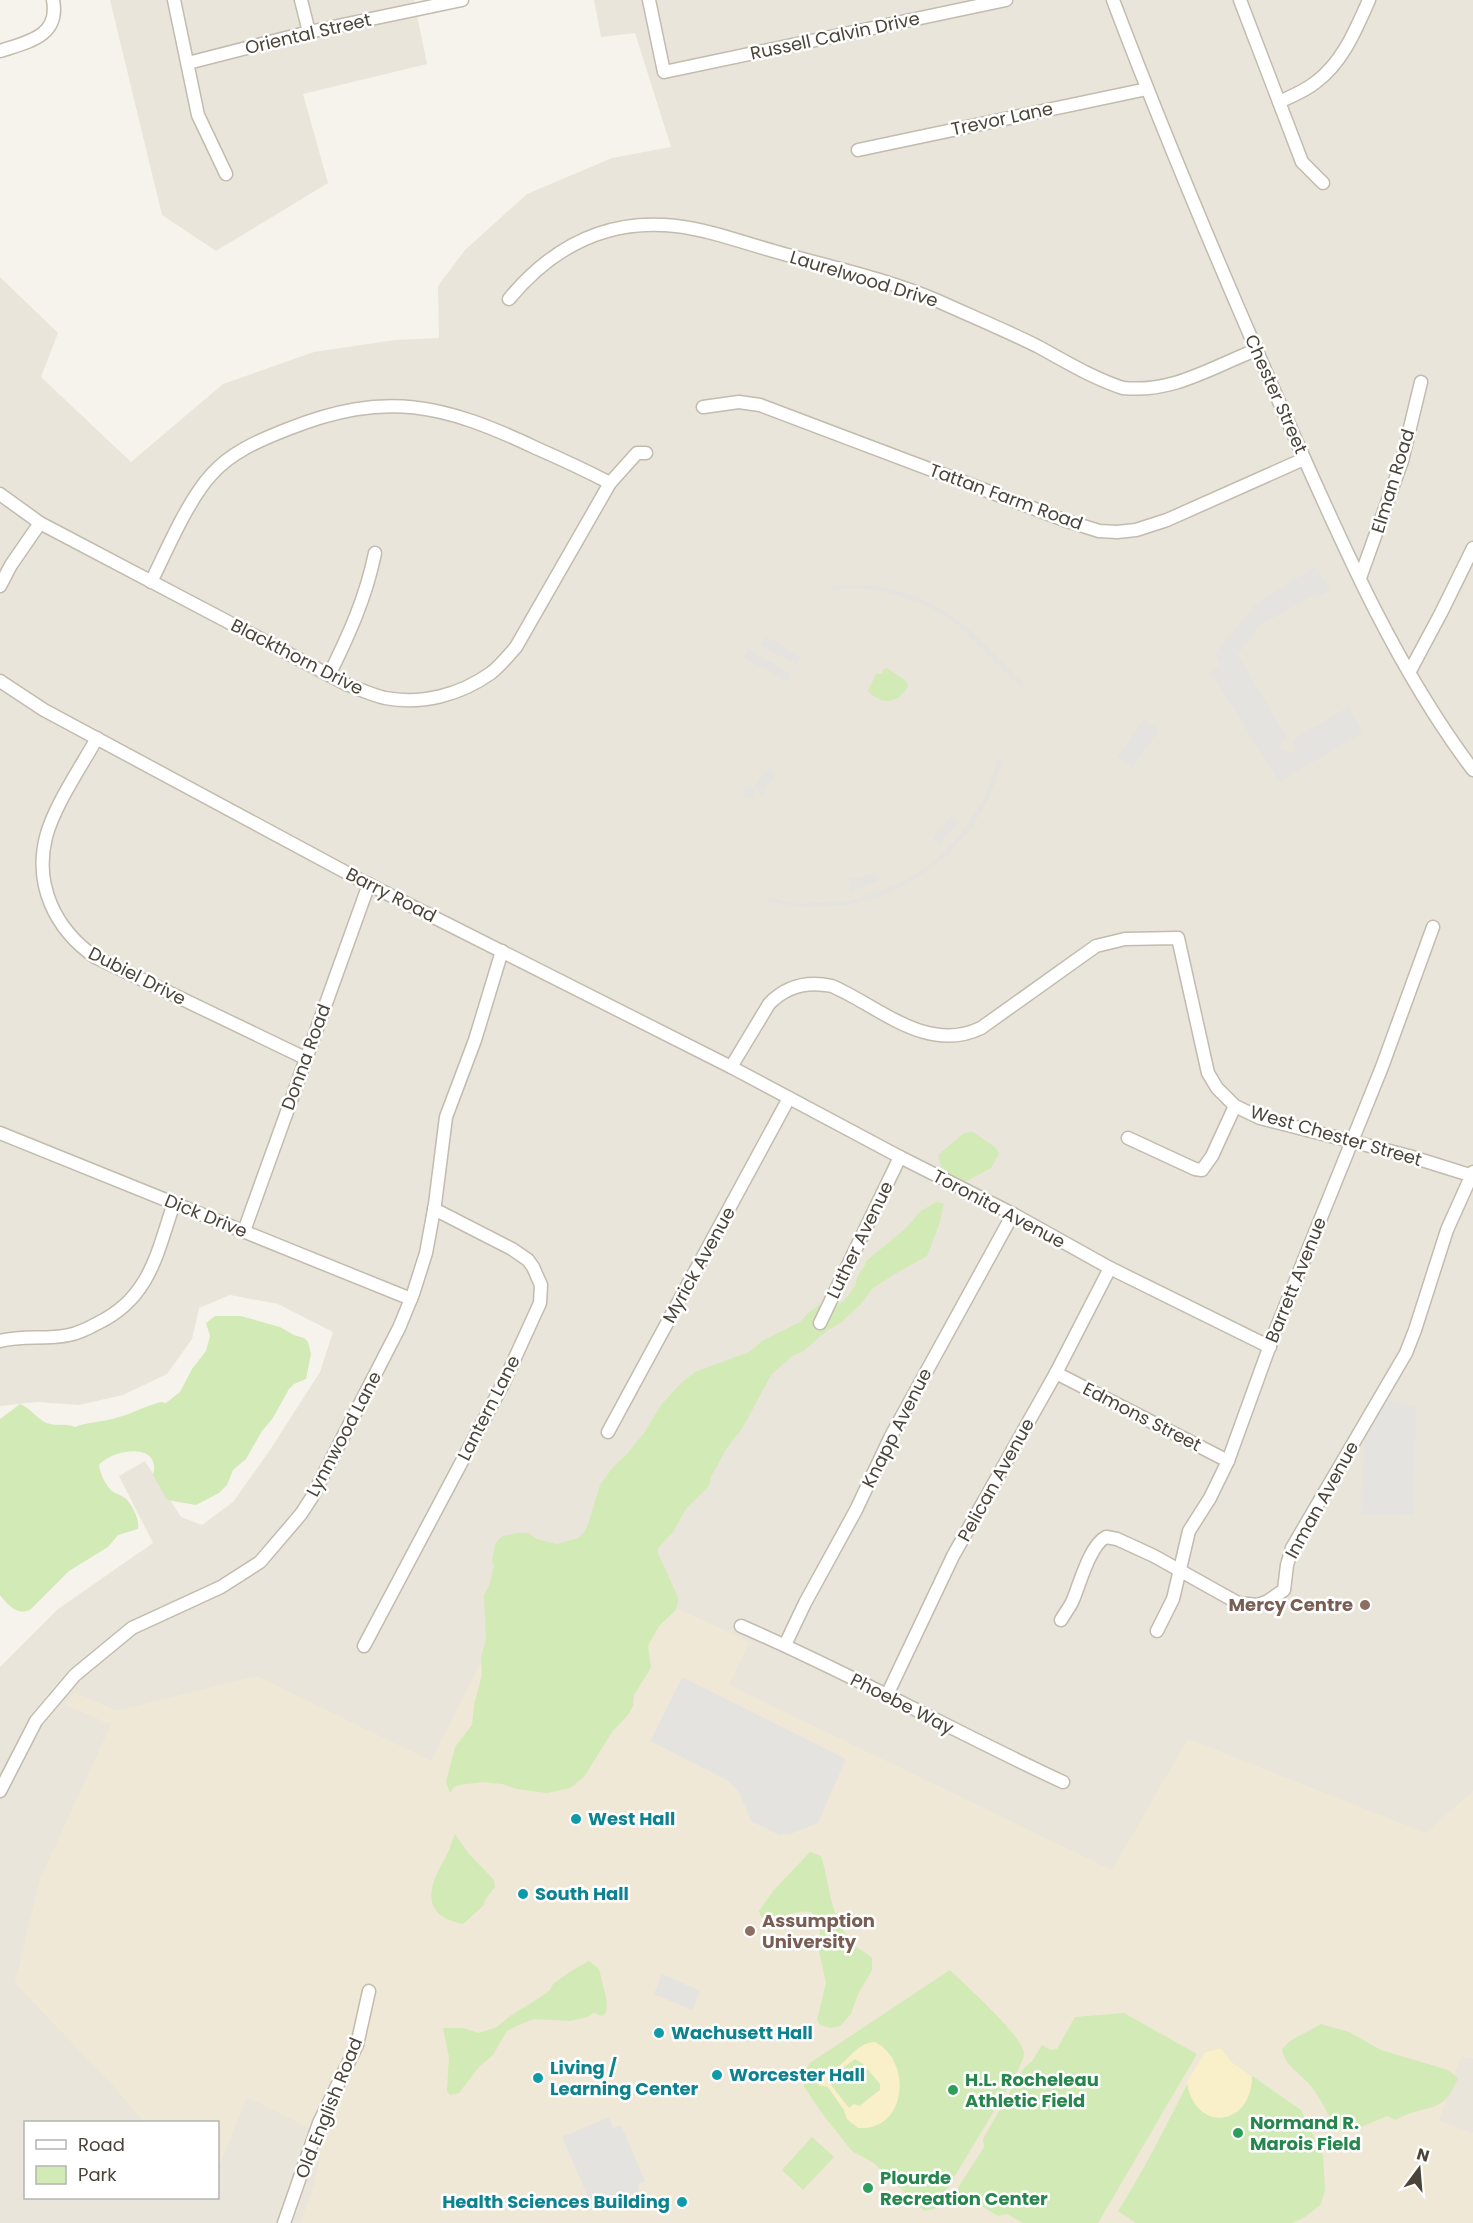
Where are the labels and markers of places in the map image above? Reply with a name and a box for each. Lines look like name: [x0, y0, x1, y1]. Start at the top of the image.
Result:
place label: Mercy Centre: [1229, 1592, 1353, 1617]
marker: Mercy Centre: [1358, 1598, 1372, 1612]
place label: West Hall: [588, 1806, 675, 1831]
marker: West Hall: [569, 1812, 583, 1826]
place label: South Hall: [535, 1881, 629, 1906]
marker: South Hall: [516, 1887, 530, 1901]
place label: Assumption University: [762, 1908, 875, 1954]
marker: Assumption University: [743, 1924, 757, 1938]
place label: Wachusett Hall: [671, 2020, 813, 2045]
marker: Wachusett Hall: [652, 2026, 666, 2040]
place label: Living / Learning Center: [550, 2055, 699, 2101]
place label: Worcester Hall: [729, 2062, 865, 2087]
place label: H.L. Rocheleau Athletic Field: [965, 2067, 1099, 2113]
marker: Worcester Hall: [710, 2068, 724, 2082]
marker: Living / Learning Center: [531, 2071, 545, 2085]
marker: H.L. Rocheleau Athletic Field: [946, 2083, 960, 2097]
place label: Normand R. Marois Field: [1250, 2110, 1361, 2156]
marker: Normand R. Marois Field: [1231, 2126, 1245, 2140]
place label: Plourde Recreation Center: [880, 2165, 1048, 2211]
marker: Plourde Recreation Center: [861, 2181, 875, 2195]
place label: Health Sciences Building: [442, 2189, 670, 2214]
marker: Health Sciences Building: [675, 2195, 689, 2209]

